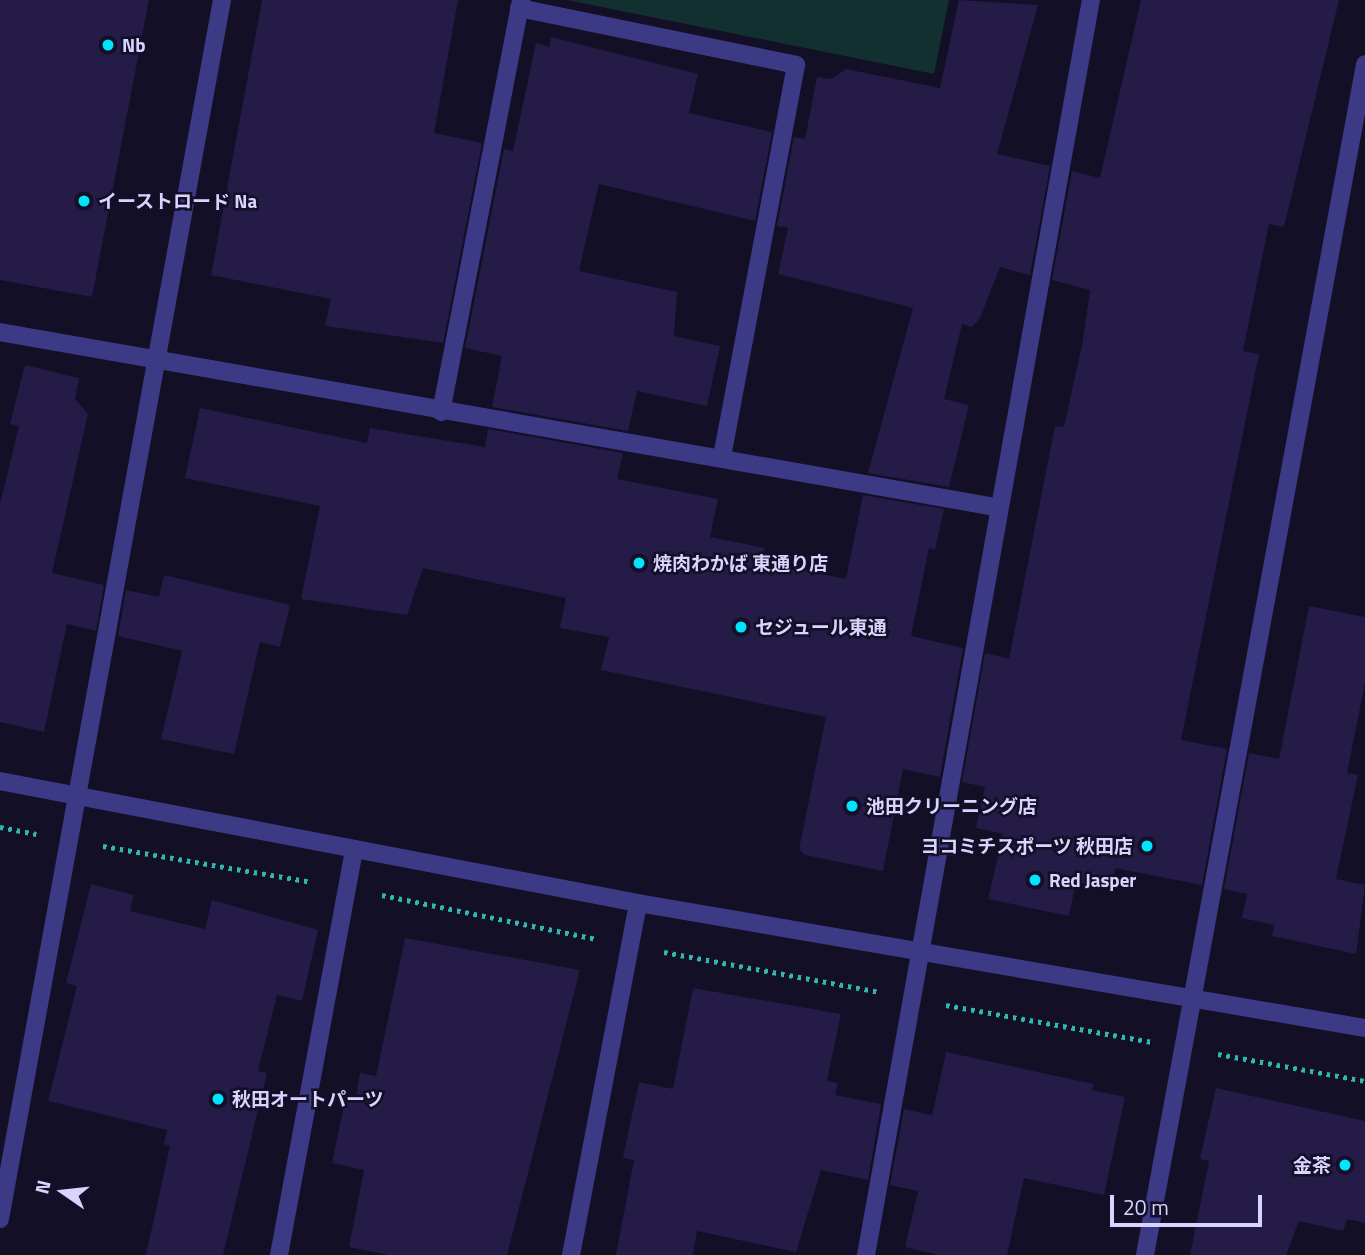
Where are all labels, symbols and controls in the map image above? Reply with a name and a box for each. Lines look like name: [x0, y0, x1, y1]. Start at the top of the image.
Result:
place label: Nb: [122, 34, 146, 56]
marker: Nb: [100, 37, 116, 53]
place label: イーストロード Na: [98, 190, 258, 212]
marker: イーストロード Na: [76, 193, 92, 209]
place label: 焼肉わかば 東通り店: [653, 552, 828, 574]
marker: 焼肉わかば 東通り店: [631, 555, 647, 571]
place label: セジュール東通: [755, 616, 888, 638]
marker: セジュール東通: [733, 619, 749, 635]
place label: 池田クリーニング店: [866, 795, 1037, 817]
marker: 池田クリーニング店: [844, 798, 860, 814]
place label: ヨコミチスポーツ 秋田店: [920, 835, 1133, 857]
marker: ヨコミチスポーツ 秋田店: [1139, 838, 1155, 854]
place label: Red Jasper: [1049, 869, 1136, 891]
marker: Red Jasper: [1027, 872, 1043, 888]
place label: 秋田オートパーツ: [232, 1088, 384, 1110]
marker: 秋田オートパーツ: [210, 1091, 226, 1107]
place label: 金茶: [1293, 1154, 1331, 1176]
north arrow: [28, 1157, 98, 1227]
marker: 金茶: [1337, 1157, 1353, 1173]
text: N: [26, 1177, 58, 1197]
scale bar: [1113, 1182, 1265, 1226]
text: 20 m: [1123, 1191, 1169, 1223]

